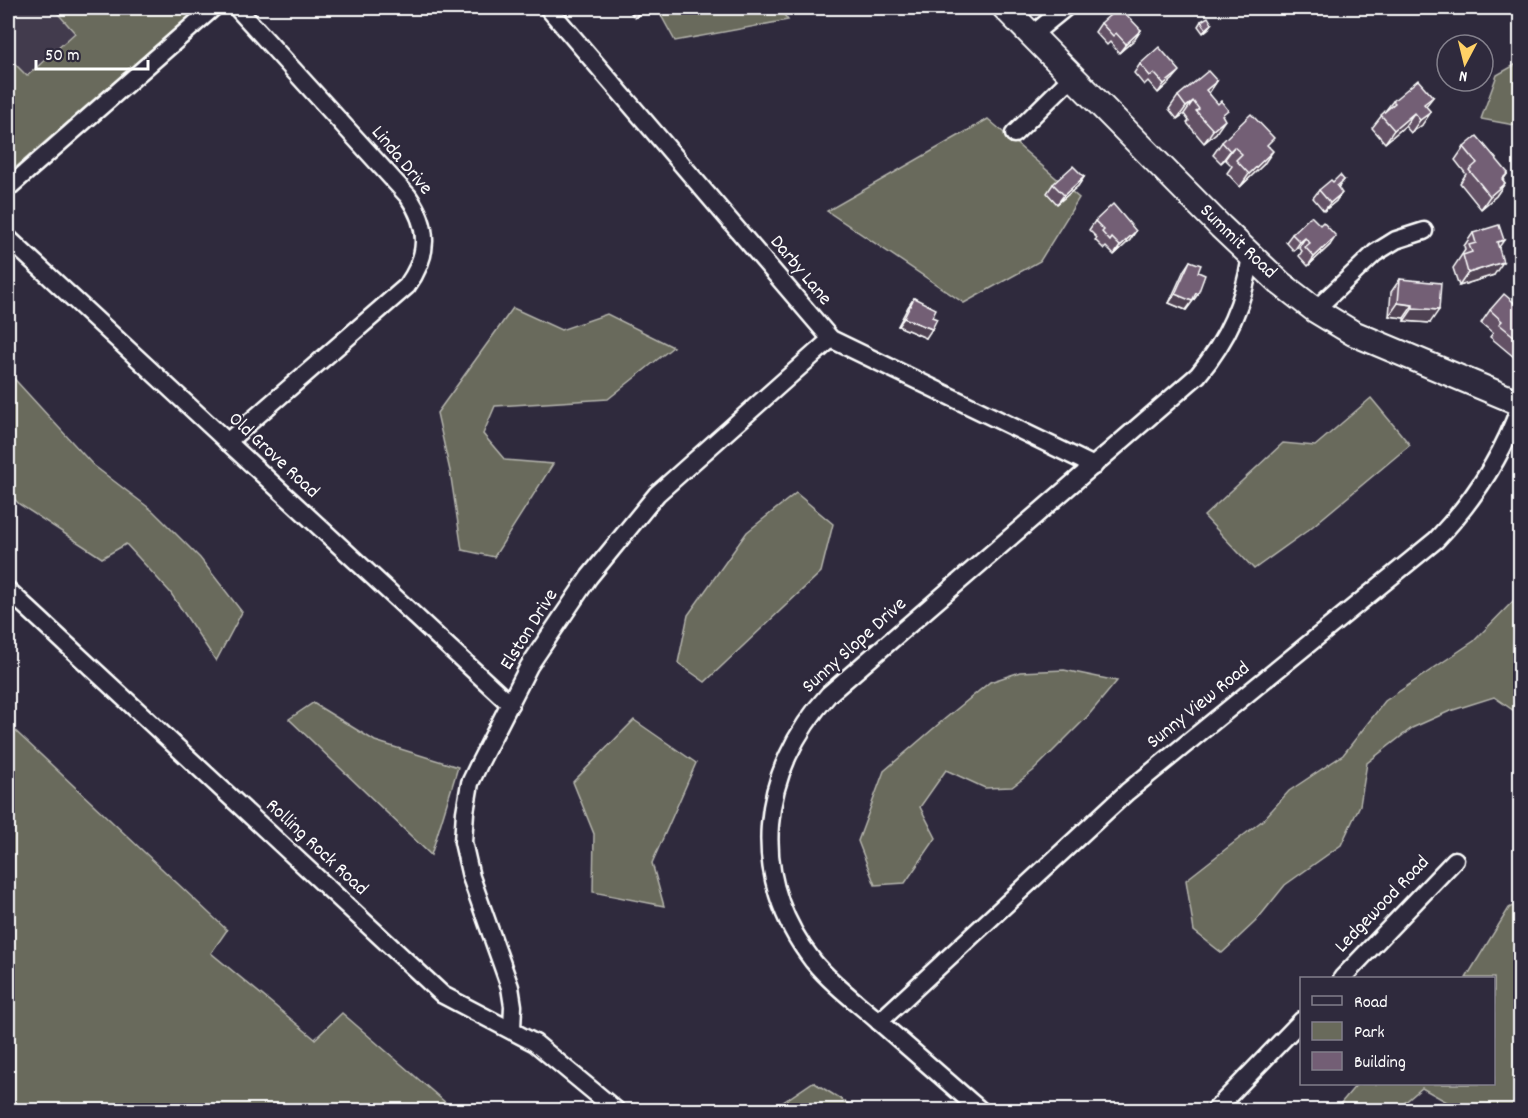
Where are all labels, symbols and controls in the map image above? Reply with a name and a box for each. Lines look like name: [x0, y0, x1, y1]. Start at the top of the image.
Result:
scale bar: [36, 33, 148, 71]
north arrow: [1435, 33, 1495, 93]
text: 50 m: [45, 44, 80, 69]
text: N: [1458, 63, 1469, 87]
street label: Linda Drive: [364, 120, 439, 202]
street label: Summit Road: [1192, 198, 1282, 286]
street label: Darby Lane: [762, 230, 838, 312]
street label: Old Grove Road: [221, 406, 325, 506]
street label: Elston Drive: [494, 584, 566, 676]
street label: Sunny Slope Drive: [796, 591, 914, 701]
street label: Sunny View Road: [1141, 656, 1257, 756]
street label: Rolling Rock Road: [258, 793, 374, 903]
street label: Ledgewood Road: [1329, 850, 1437, 960]
legend: [1300, 977, 1495, 1085]
text: Road: [1354, 991, 1388, 1016]
text: Park: [1354, 1021, 1385, 1046]
text: Building: [1354, 1051, 1406, 1076]

